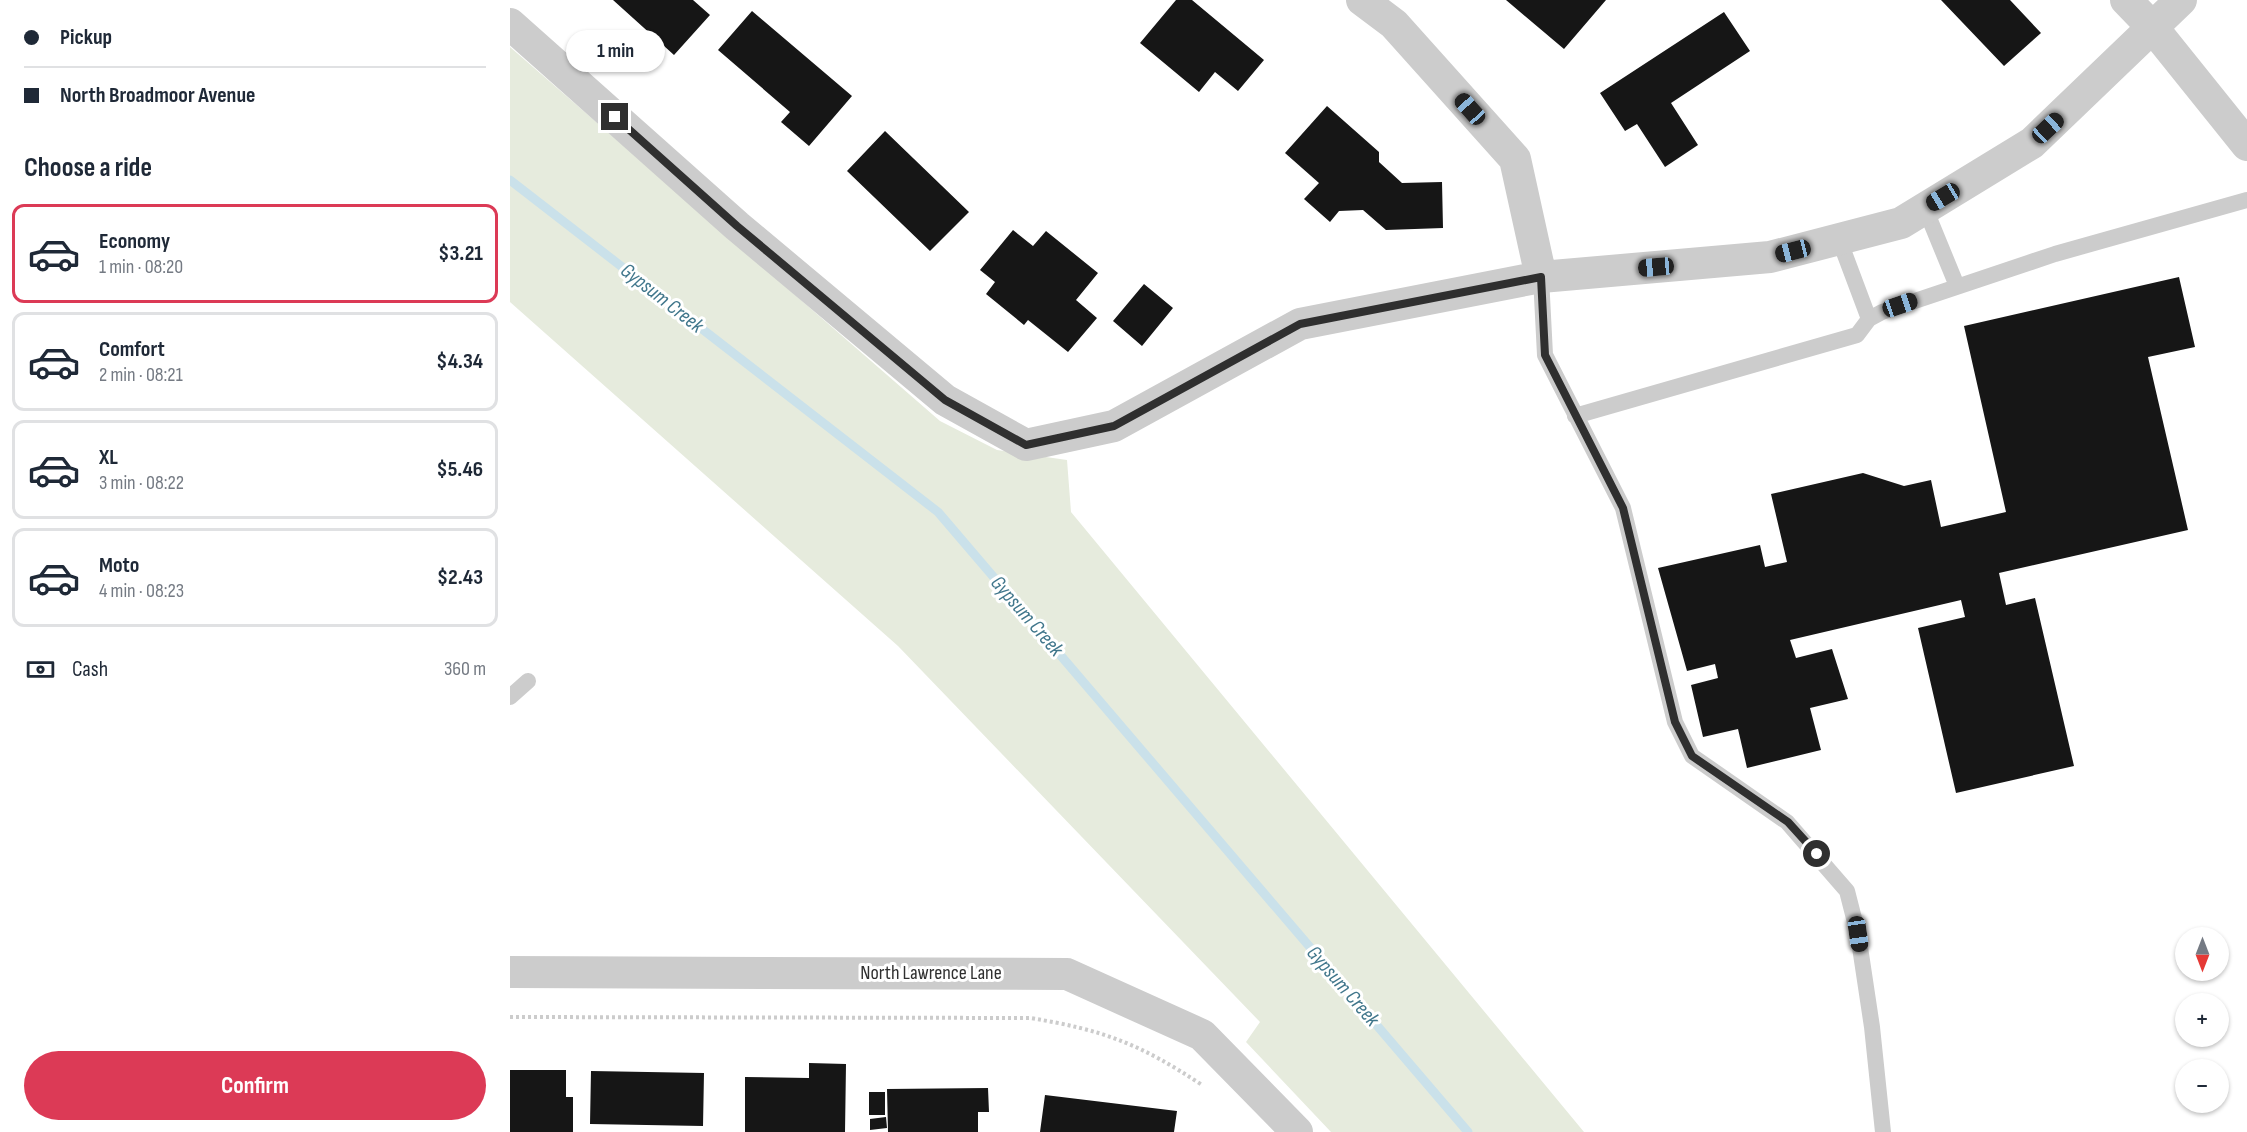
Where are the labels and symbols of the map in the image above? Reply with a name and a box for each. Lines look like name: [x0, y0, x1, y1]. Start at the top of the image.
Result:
callout: 1 min: [566, 30, 664, 72]
car: [1451, 90, 1489, 128]
route end: [601, 103, 628, 130]
car: [2029, 109, 2067, 147]
car: [1923, 180, 1963, 214]
car: [1773, 238, 1813, 264]
car: [1637, 256, 1675, 278]
water label: Gypsum Creek: [615, 258, 709, 339]
car: [1880, 291, 1920, 319]
water label: Gypsum Creek: [985, 571, 1070, 662]
route start: [1803, 840, 1830, 867]
car: [1847, 915, 1869, 953]
north arrow: [2175, 927, 2229, 981]
water label: Gypsum Creek: [1301, 941, 1386, 1032]
street label: North Lawrence Lane: [860, 961, 1002, 985]

